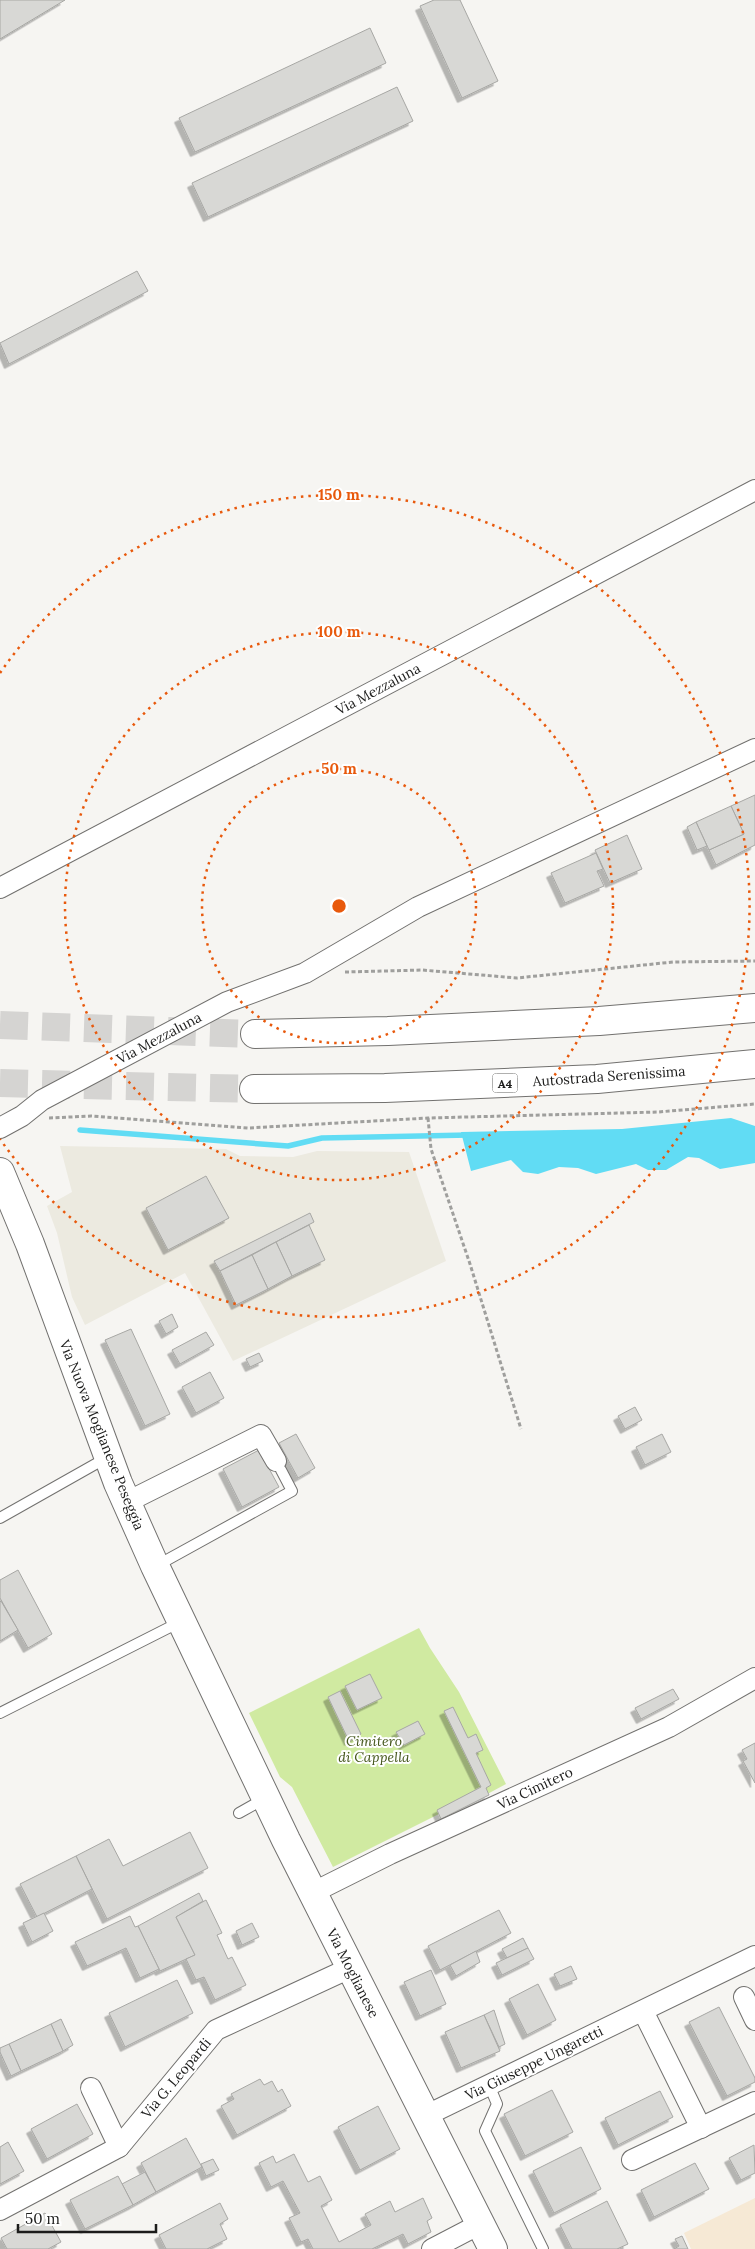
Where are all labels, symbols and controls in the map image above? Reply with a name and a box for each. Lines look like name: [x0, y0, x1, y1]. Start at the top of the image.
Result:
text: 150 m: [318, 485, 360, 504]
text: 100 m: [318, 622, 361, 641]
street label: Via Mezzaluna: [332, 659, 423, 719]
text: 50 m: [321, 759, 357, 778]
centre of rings: [330, 897, 348, 915]
street label: Via Mezzaluna: [113, 1008, 204, 1068]
street label: Autostrada Serenissima: [531, 1062, 686, 1090]
road number: A4: [492, 1074, 518, 1092]
street label: Via Nuova Moglianese Peseggia: [55, 1336, 148, 1533]
park label: Cimitero di Cappella: [338, 1732, 410, 1766]
street label: Via Cimitero: [493, 1763, 576, 1814]
street label: Via Moglianese: [322, 1924, 383, 2021]
street label: Via Giuseppe Ungaretti: [461, 2022, 606, 2105]
street label: Via G. Leopardi: [137, 2034, 215, 2123]
scale bar: [18, 2202, 155, 2234]
text: 50 m: [25, 2209, 60, 2228]

